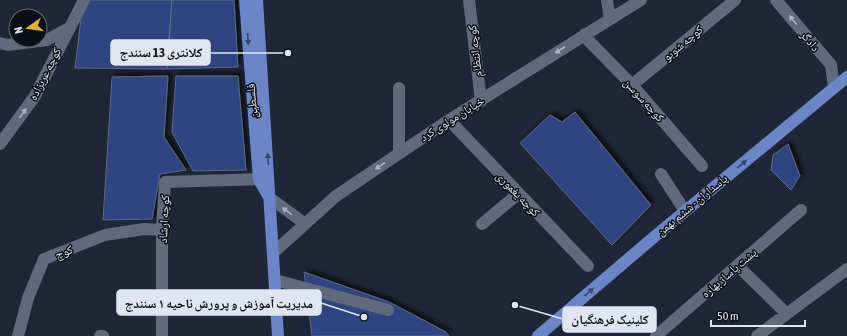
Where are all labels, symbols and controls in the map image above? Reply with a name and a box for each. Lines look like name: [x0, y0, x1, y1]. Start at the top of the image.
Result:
north arrow: [8, 8, 48, 48]
one-way arrow: [788, 15, 797, 26]
street label: کوچه شوبو: [660, 22, 706, 64]
street label: کوچه انتظام: [465, 24, 486, 78]
text: N: [12, 26, 25, 35]
street label: دادگر: [797, 27, 823, 54]
one-way arrow: [244, 33, 251, 45]
callout: کلانتری 13 سنندج: [111, 40, 210, 65]
street label: کوچه عربزاده: [26, 45, 65, 103]
text: کلانتری 13 سنندج: [120, 45, 203, 61]
one-way arrow: [555, 46, 565, 54]
street label: کوچه سوسن: [621, 75, 667, 125]
street label: فلسطین: [244, 83, 261, 119]
street label: خیابان مولوی کرد: [417, 94, 487, 145]
one-way arrow: [19, 108, 27, 118]
one-way arrow: [265, 153, 272, 165]
one-way arrow: [736, 159, 747, 168]
one-way arrow: [375, 162, 386, 170]
street label: کوچه یغموری: [493, 169, 543, 220]
street label: پاسداران - ششم بهمن: [654, 171, 731, 239]
street label: کوچه ارشاد: [156, 194, 172, 244]
one-way arrow: [282, 207, 292, 215]
street label: کوچ: [53, 242, 75, 262]
street label: پشت پاساژ بهاره: [699, 245, 760, 301]
one-way arrow: [583, 288, 594, 297]
callout: مدیریت آموزش و پرورش ناحیه ۱ سنندج: [117, 290, 321, 315]
text: مدیریت آموزش و پرورش ناحیه ۱ سنندج: [125, 296, 313, 312]
scale bar: [711, 302, 805, 328]
callout: کلینیک فرهنگیان: [563, 307, 656, 332]
text: 50 m: [717, 309, 739, 323]
text: کلینیک فرهنگیان: [571, 312, 649, 327]

